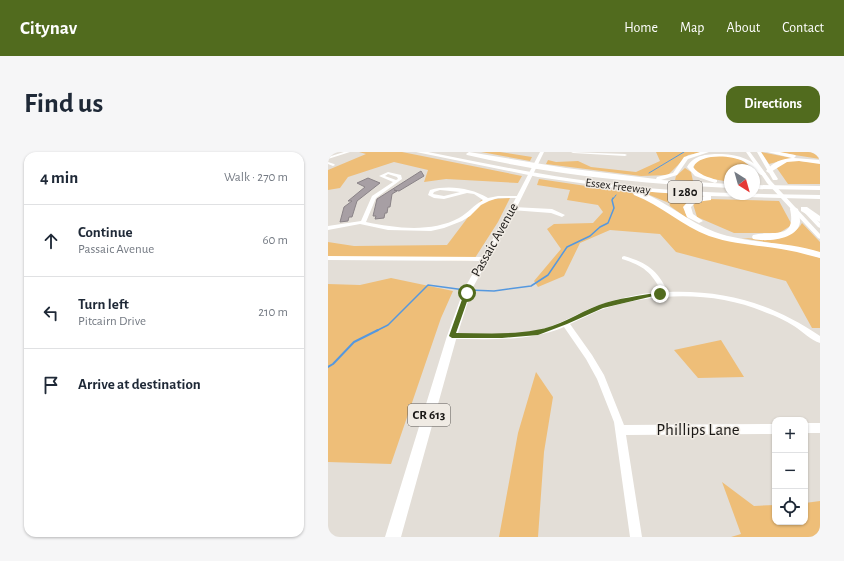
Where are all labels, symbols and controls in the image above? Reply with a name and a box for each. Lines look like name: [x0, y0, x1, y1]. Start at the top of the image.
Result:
text: Citynav: [20, 19, 77, 38]
text: Home: [624, 21, 658, 35]
text: Map: [680, 21, 704, 35]
text: About: [726, 21, 760, 35]
text: Contact: [782, 21, 824, 35]
button: Directions: [726, 86, 820, 123]
text: Find us: [24, 90, 103, 118]
north arrow: [724, 164, 760, 200]
text: 4 min: [40, 169, 78, 186]
text: Walk · 270 m: [224, 171, 288, 184]
street label: Essex Freeway: [585, 176, 651, 197]
road number: I 280: [668, 181, 702, 203]
street label: Passaic Avenue: [469, 201, 521, 279]
text: Continue: [78, 225, 133, 240]
icon: ahead: [40, 230, 62, 252]
text: 60 m: [262, 234, 288, 247]
text: Passaic Avenue: [78, 243, 154, 256]
route start: [458, 284, 476, 302]
route end: [651, 285, 669, 303]
text: Turn left: [78, 297, 129, 312]
icon: left: [40, 302, 62, 324]
text: 210 m: [258, 306, 288, 319]
text: Pitcairn Drive: [78, 315, 146, 328]
icon: arrive: [40, 374, 62, 396]
text: Arrive at destination: [78, 377, 201, 392]
road number: CR 613: [408, 404, 450, 426]
map controls: [772, 417, 808, 525]
button: +: [772, 417, 808, 453]
street label: Phillips Lane: [656, 421, 740, 438]
button: −: [772, 453, 808, 489]
button: locate: [772, 489, 808, 525]

